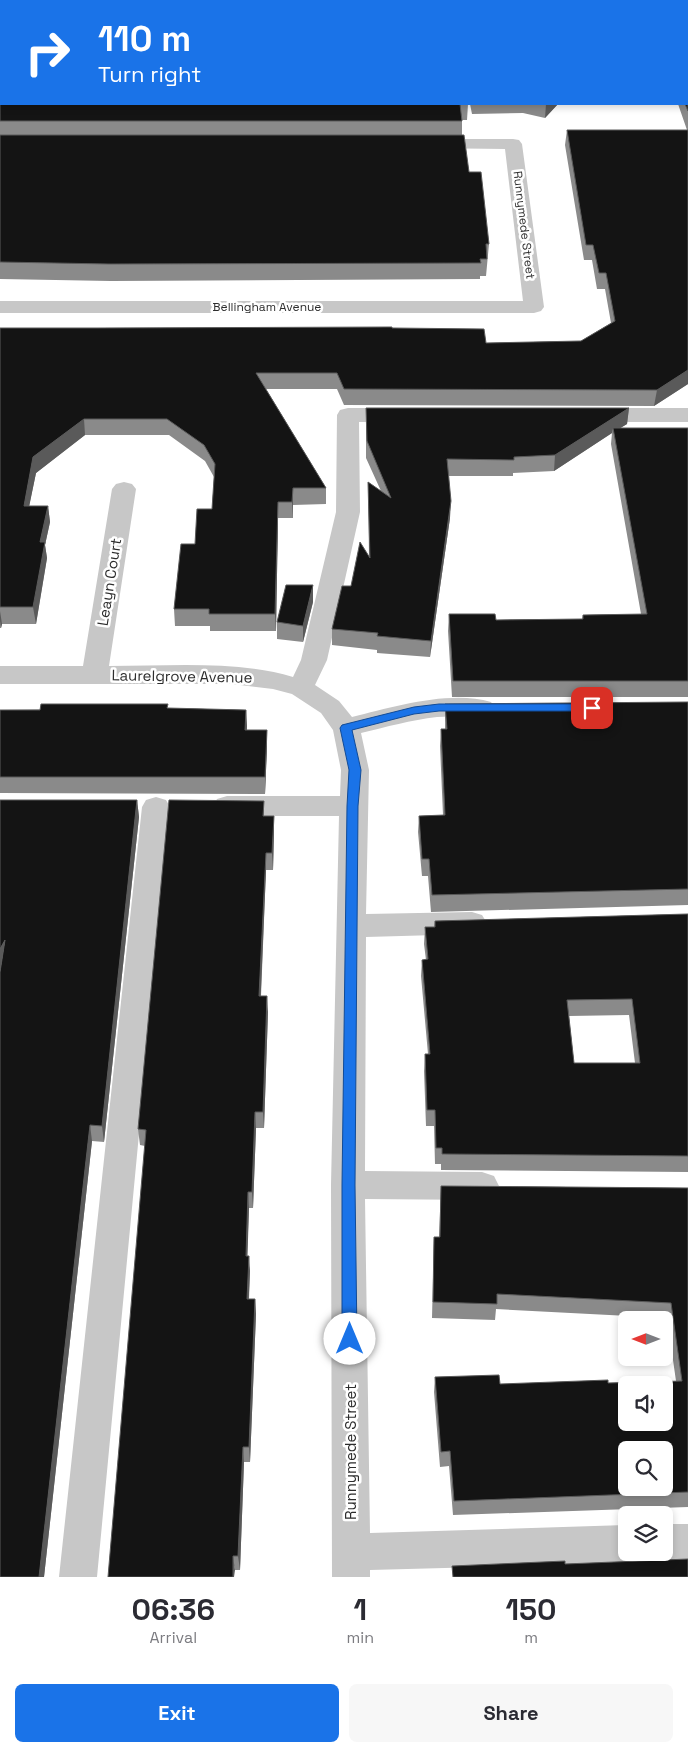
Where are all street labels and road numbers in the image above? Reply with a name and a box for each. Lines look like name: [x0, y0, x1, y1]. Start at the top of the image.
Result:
street label: Runnymede Street: [509, 170, 539, 280]
street label: Bellingham Avenue: [213, 299, 321, 315]
street label: Leayn Court: [93, 537, 125, 627]
street label: Laurelgrove Avenue: [111, 665, 253, 687]
street label: Runnymede Street: [341, 1384, 360, 1520]

